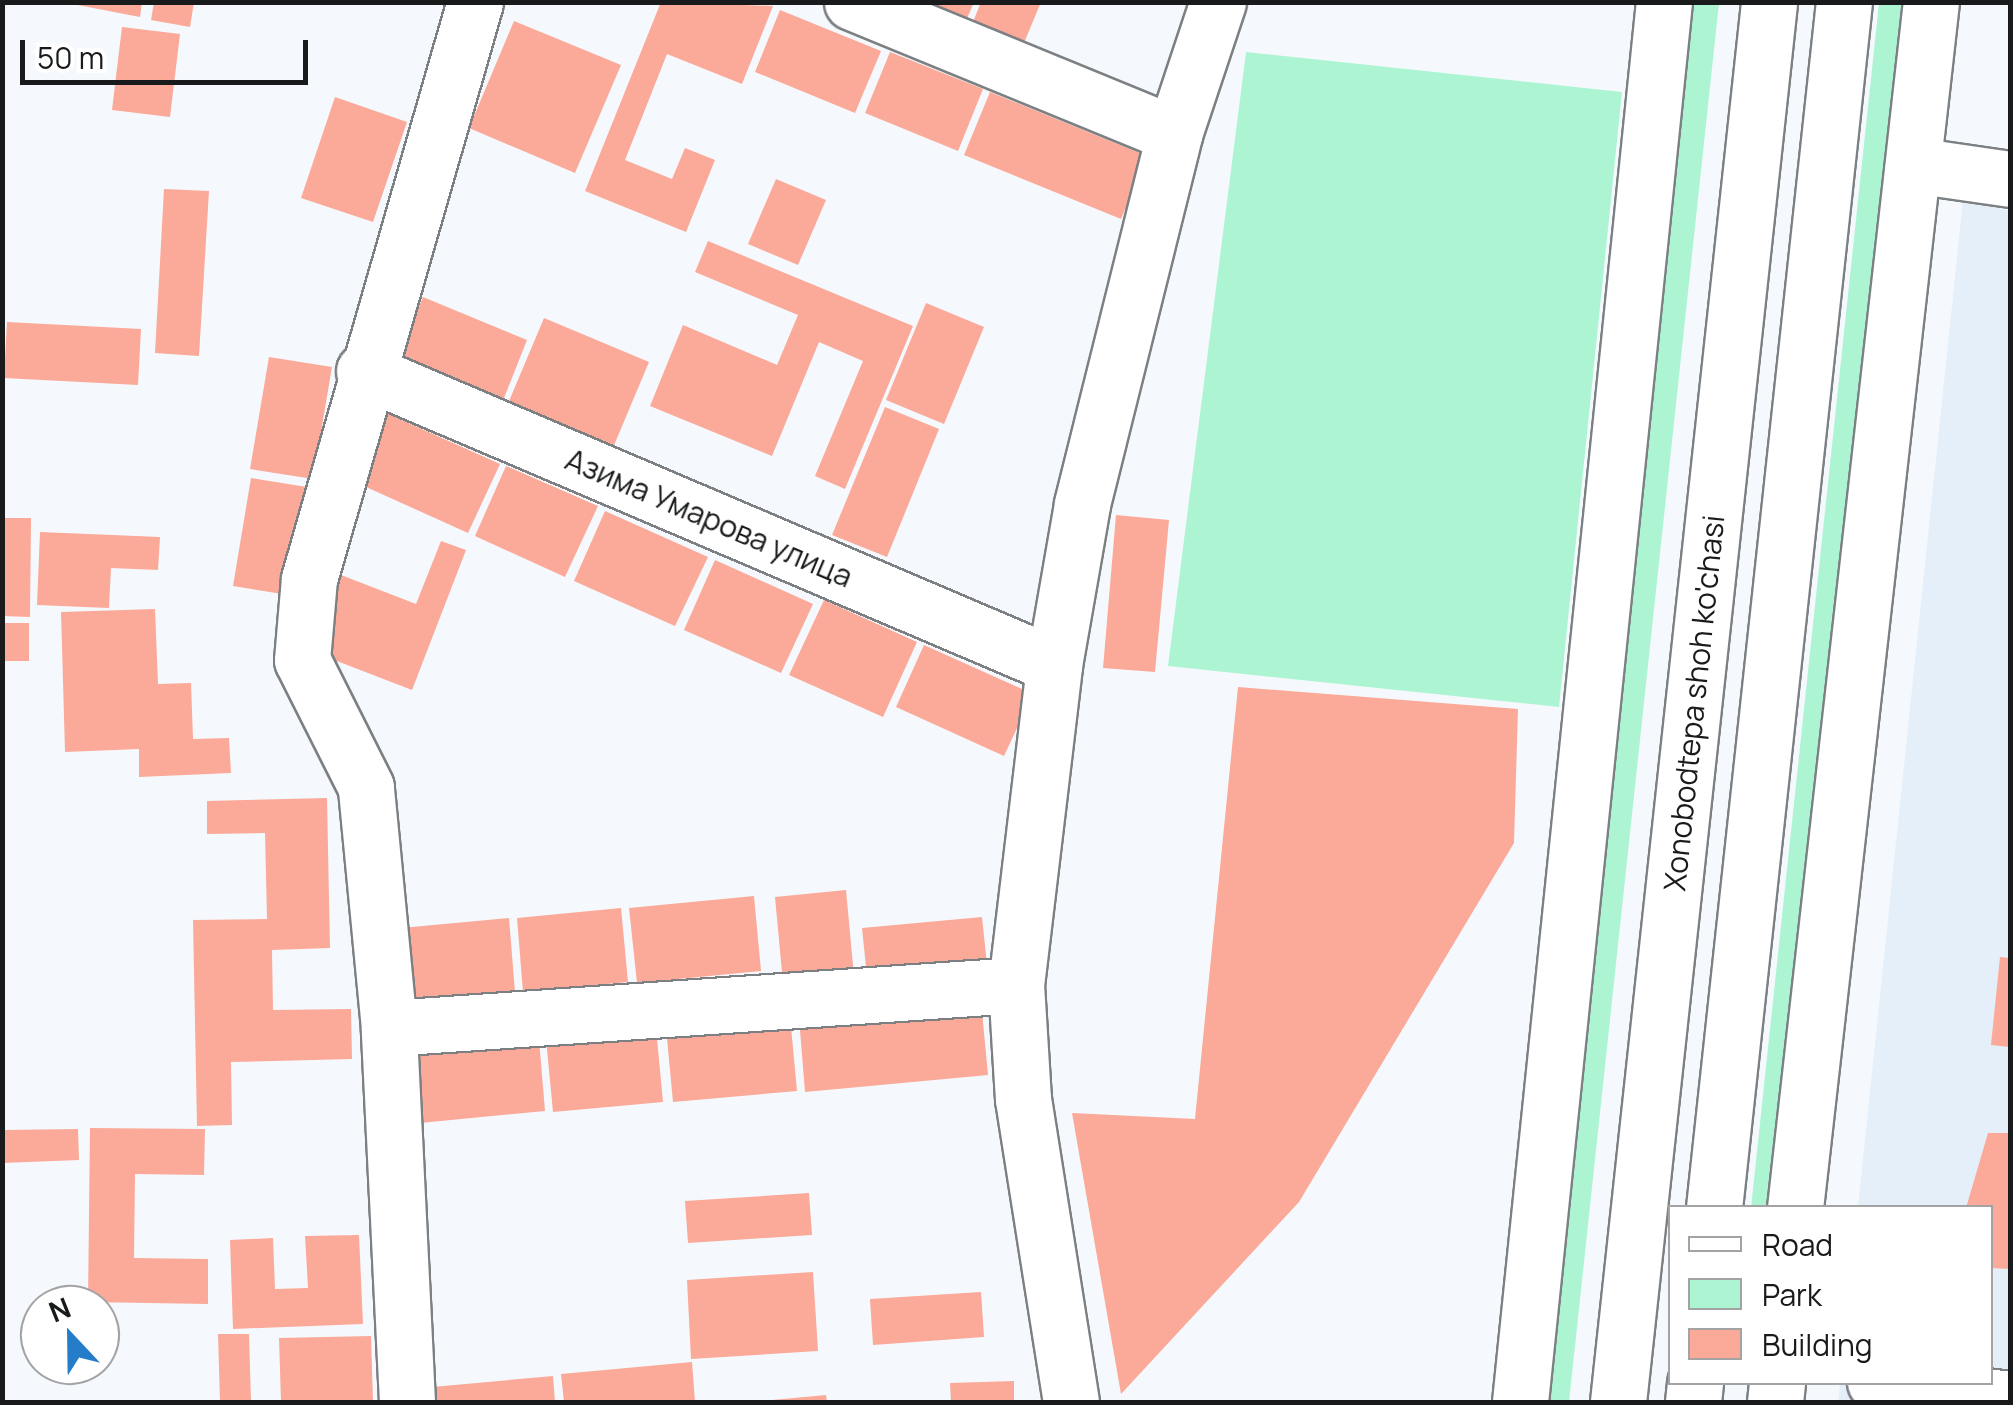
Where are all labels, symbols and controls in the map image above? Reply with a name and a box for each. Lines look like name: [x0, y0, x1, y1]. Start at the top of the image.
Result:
scale bar: [25, 20, 312, 82]
text: 50 m: [37, 37, 104, 78]
street label: Азима Умарова улица: [560, 441, 858, 595]
street label: Xonobodtepa shoh ko'chasi: [1656, 513, 1732, 893]
legend: [1668, 1205, 1993, 1385]
text: Road: [1762, 1224, 1833, 1265]
text: Park: [1762, 1274, 1822, 1315]
north arrow: [20, 1285, 120, 1385]
text: N: [43, 1288, 76, 1330]
text: Building: [1762, 1324, 1873, 1365]

